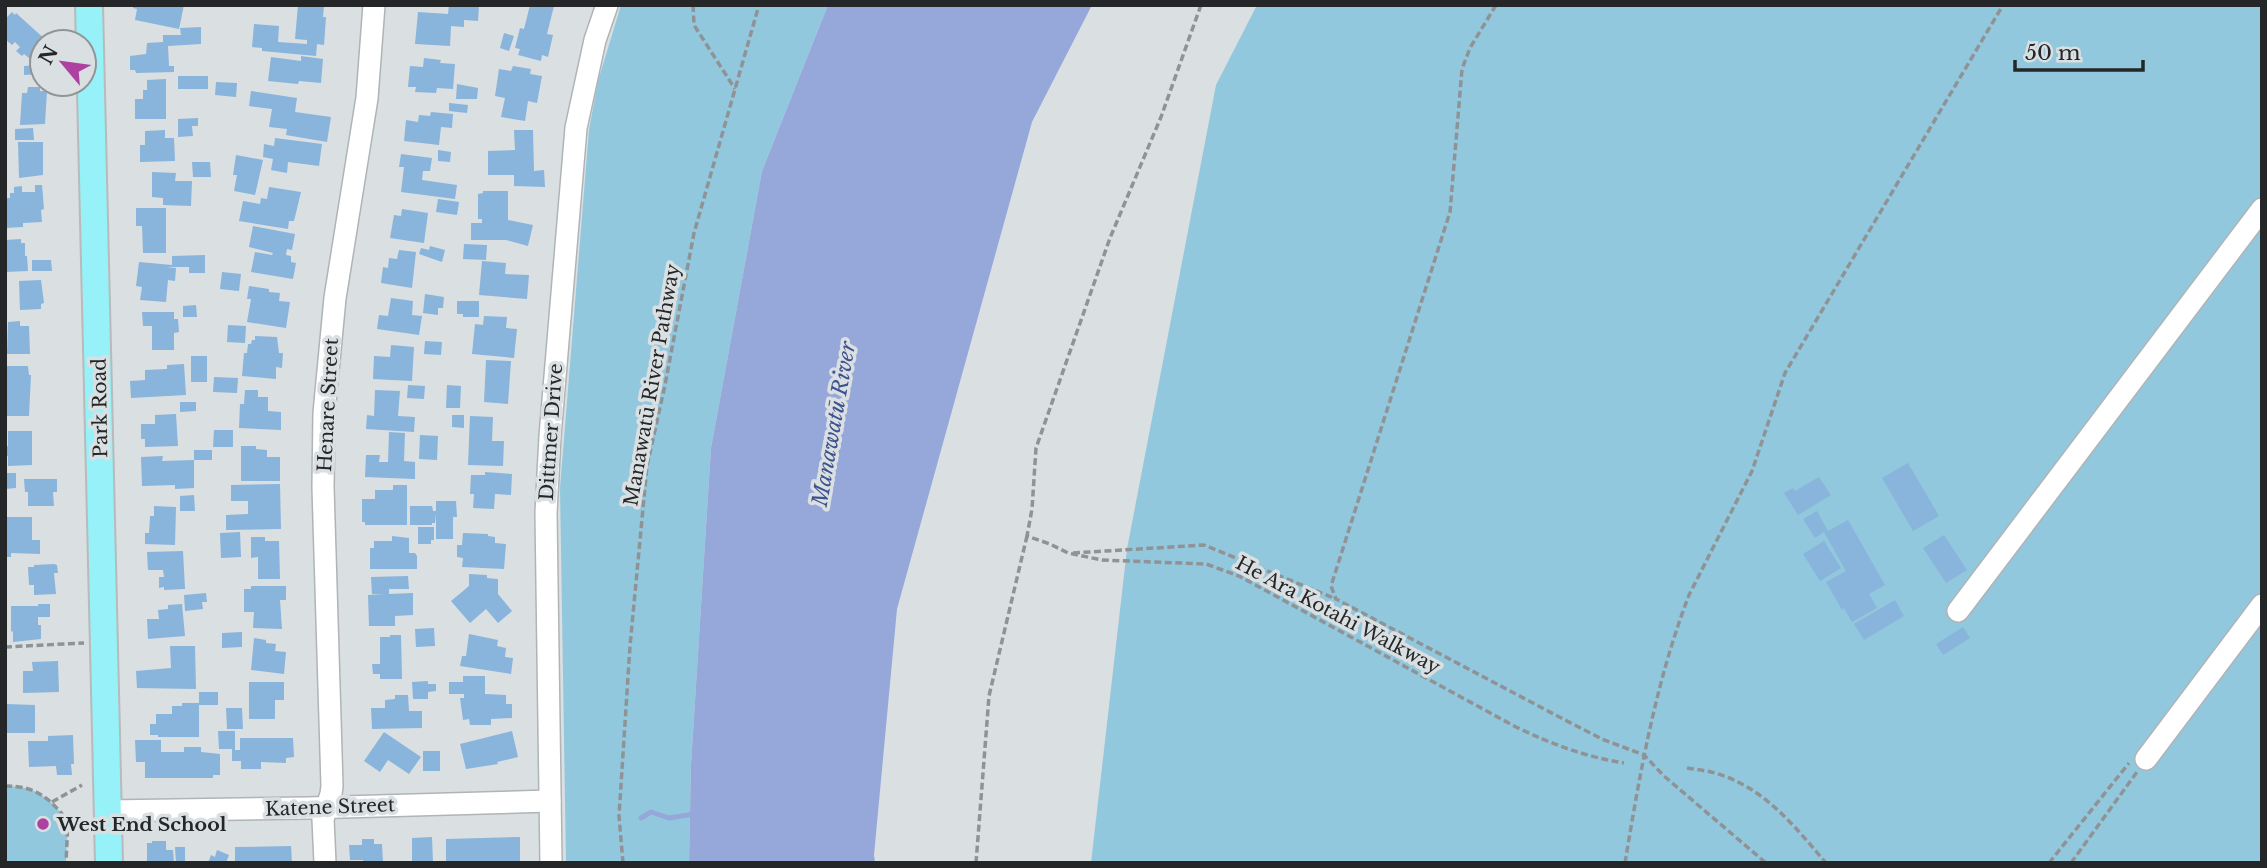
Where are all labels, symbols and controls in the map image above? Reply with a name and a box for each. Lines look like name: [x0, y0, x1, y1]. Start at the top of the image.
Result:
north arrow: [28, 28, 98, 98]
scale bar: [2015, 28, 2143, 72]
text: 50 m: [2025, 40, 2081, 66]
text: N: [34, 41, 63, 68]
street label: Manawatū River Pathway: [619, 262, 685, 508]
street label: Henare Street: [313, 337, 343, 472]
water label: Manawatū River: [807, 338, 862, 509]
street label: Park Road: [88, 358, 112, 458]
street label: Dittmer Drive: [535, 363, 567, 501]
street label: He Ara Kotahi Walkway: [1232, 551, 1444, 679]
street label: Katene Street: [265, 793, 396, 821]
place label: West End School: [56, 813, 227, 836]
marker: West End School: [35, 816, 51, 832]

